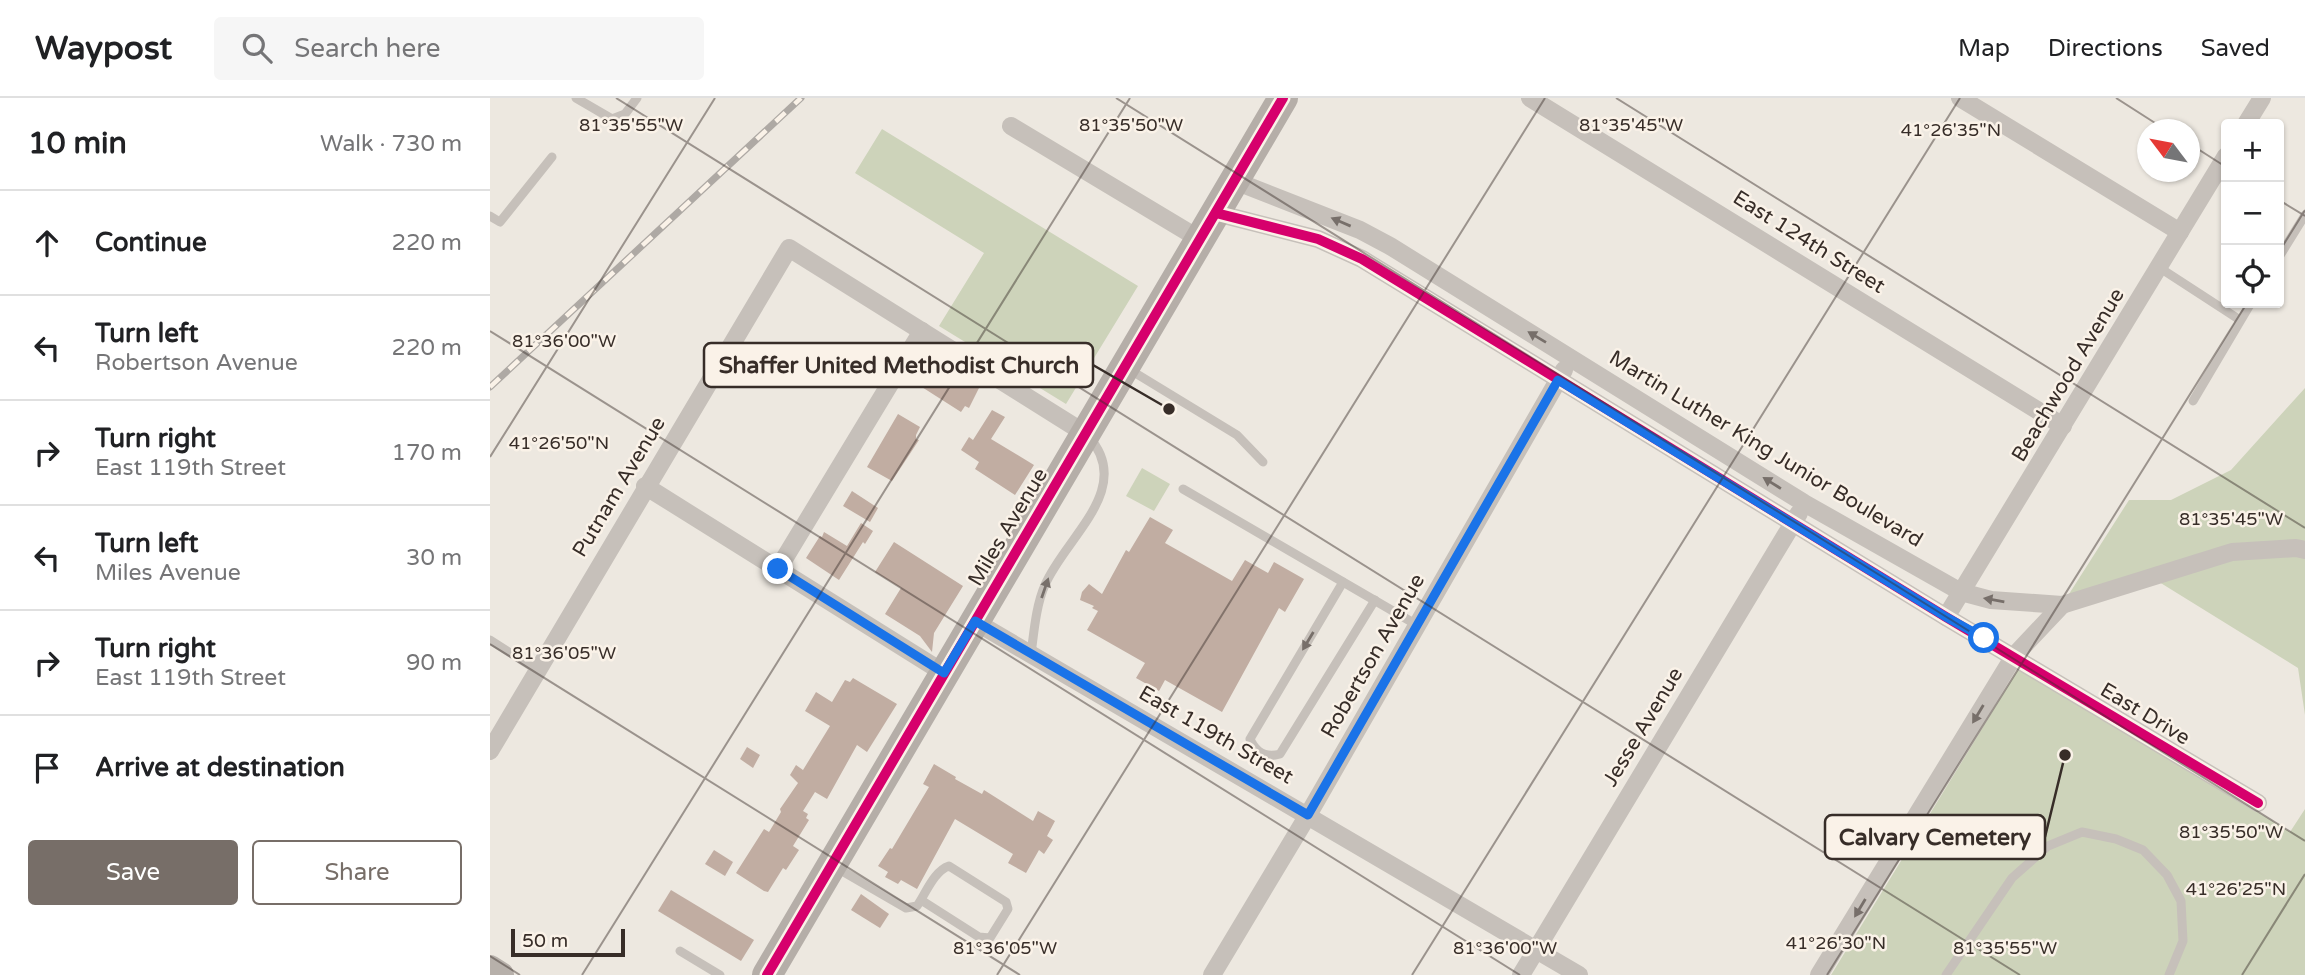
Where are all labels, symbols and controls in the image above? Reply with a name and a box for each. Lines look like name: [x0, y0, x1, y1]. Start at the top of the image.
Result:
search box: [214, 17, 704, 80]
text: Waypost: [35, 29, 172, 68]
icon: search: [238, 29, 276, 67]
text: Search here: [294, 33, 440, 64]
text: Map: [1958, 34, 2010, 63]
text: Directions: [2048, 34, 2163, 63]
text: Saved: [2201, 34, 2270, 63]
text: 81°35'55"W: [579, 114, 683, 136]
text: 81°35'50"W: [1079, 114, 1183, 136]
text: 81°35'45"W: [1579, 114, 1683, 136]
text: 41°26'35"N: [1901, 119, 2001, 141]
north arrow: [2137, 119, 2200, 182]
map controls: [2221, 119, 2284, 308]
button: +: [2221, 119, 2284, 182]
text: 10 min: [28, 125, 127, 162]
text: Walk · 730 m: [320, 130, 462, 158]
button: −: [2221, 182, 2284, 245]
street label: East 124th Street: [1728, 185, 1890, 299]
one-way arrow: [1330, 217, 1351, 228]
icon: ahead: [28, 224, 66, 262]
text: Continue: [95, 227, 207, 258]
text: 220 m: [392, 229, 462, 257]
button: locate: [2221, 245, 2284, 308]
street label: Beachwood Avenue: [2006, 284, 2130, 466]
text: Turn left: [95, 318, 198, 349]
icon: left: [28, 329, 66, 367]
text: 81°36'00"W: [512, 330, 616, 352]
one-way arrow: [1528, 331, 1547, 343]
text: 220 m: [392, 334, 462, 362]
callout: Shaffer United Methodist Church: [704, 343, 1093, 387]
street label: Martin Luther King Junior Boulevard: [1605, 345, 1927, 553]
text: Robertson Avenue: [95, 349, 298, 377]
text: Shaffer United Methodist Church: [719, 352, 1079, 380]
street label: Putnam Avenue: [567, 412, 671, 562]
text: Turn right: [95, 423, 216, 454]
text: 41°26'50"N: [509, 432, 609, 454]
icon: right: [28, 434, 66, 472]
text: 170 m: [392, 439, 462, 467]
text: East 119th Street: [95, 454, 286, 482]
street label: Miles Avenue: [963, 463, 1053, 590]
one-way arrow: [1762, 477, 1782, 490]
text: 81°35'45"W: [2179, 508, 2283, 530]
text: Turn left: [95, 528, 198, 559]
icon: left: [28, 539, 66, 577]
text: 30 m: [406, 544, 462, 572]
route end: [762, 553, 793, 584]
text: Miles Avenue: [95, 559, 241, 587]
street label: Robertson Avenue: [1316, 569, 1430, 742]
one-way arrow: [1040, 577, 1051, 598]
one-way arrow: [1983, 594, 2005, 605]
route start: [1968, 622, 1999, 653]
one-way arrow: [1302, 631, 1314, 650]
text: Turn right: [95, 633, 216, 664]
text: 81°36'05"W: [512, 642, 616, 664]
icon: right: [28, 644, 66, 682]
text: 90 m: [406, 649, 462, 677]
street label: Jesse Avenue: [1598, 663, 1688, 791]
text: East 119th Street: [95, 664, 286, 692]
street label: East Drive: [2096, 677, 2194, 751]
street label: East 119th Street: [1134, 681, 1298, 789]
one-way arrow: [1972, 704, 1985, 724]
icon: arrive: [28, 749, 66, 787]
text: Arrive at destination: [95, 752, 345, 783]
callout: Calvary Cemetery: [1825, 815, 2045, 859]
text: 81°35'50"W: [2179, 821, 2283, 843]
text: Calvary Cemetery: [1839, 824, 2032, 852]
button: Save: [28, 840, 238, 905]
button: Share: [252, 840, 462, 905]
text: 41°26'25"N: [2186, 878, 2286, 900]
one-way arrow: [1853, 898, 1866, 918]
scale bar: [511, 926, 625, 958]
text: 50 m: [522, 930, 568, 952]
text: 41°26'30"N: [1786, 932, 1886, 954]
text: 81°36'05"W: [953, 937, 1057, 959]
text: 81°36'00"W: [1453, 937, 1557, 959]
text: 81°35'55"W: [1953, 937, 2057, 959]

